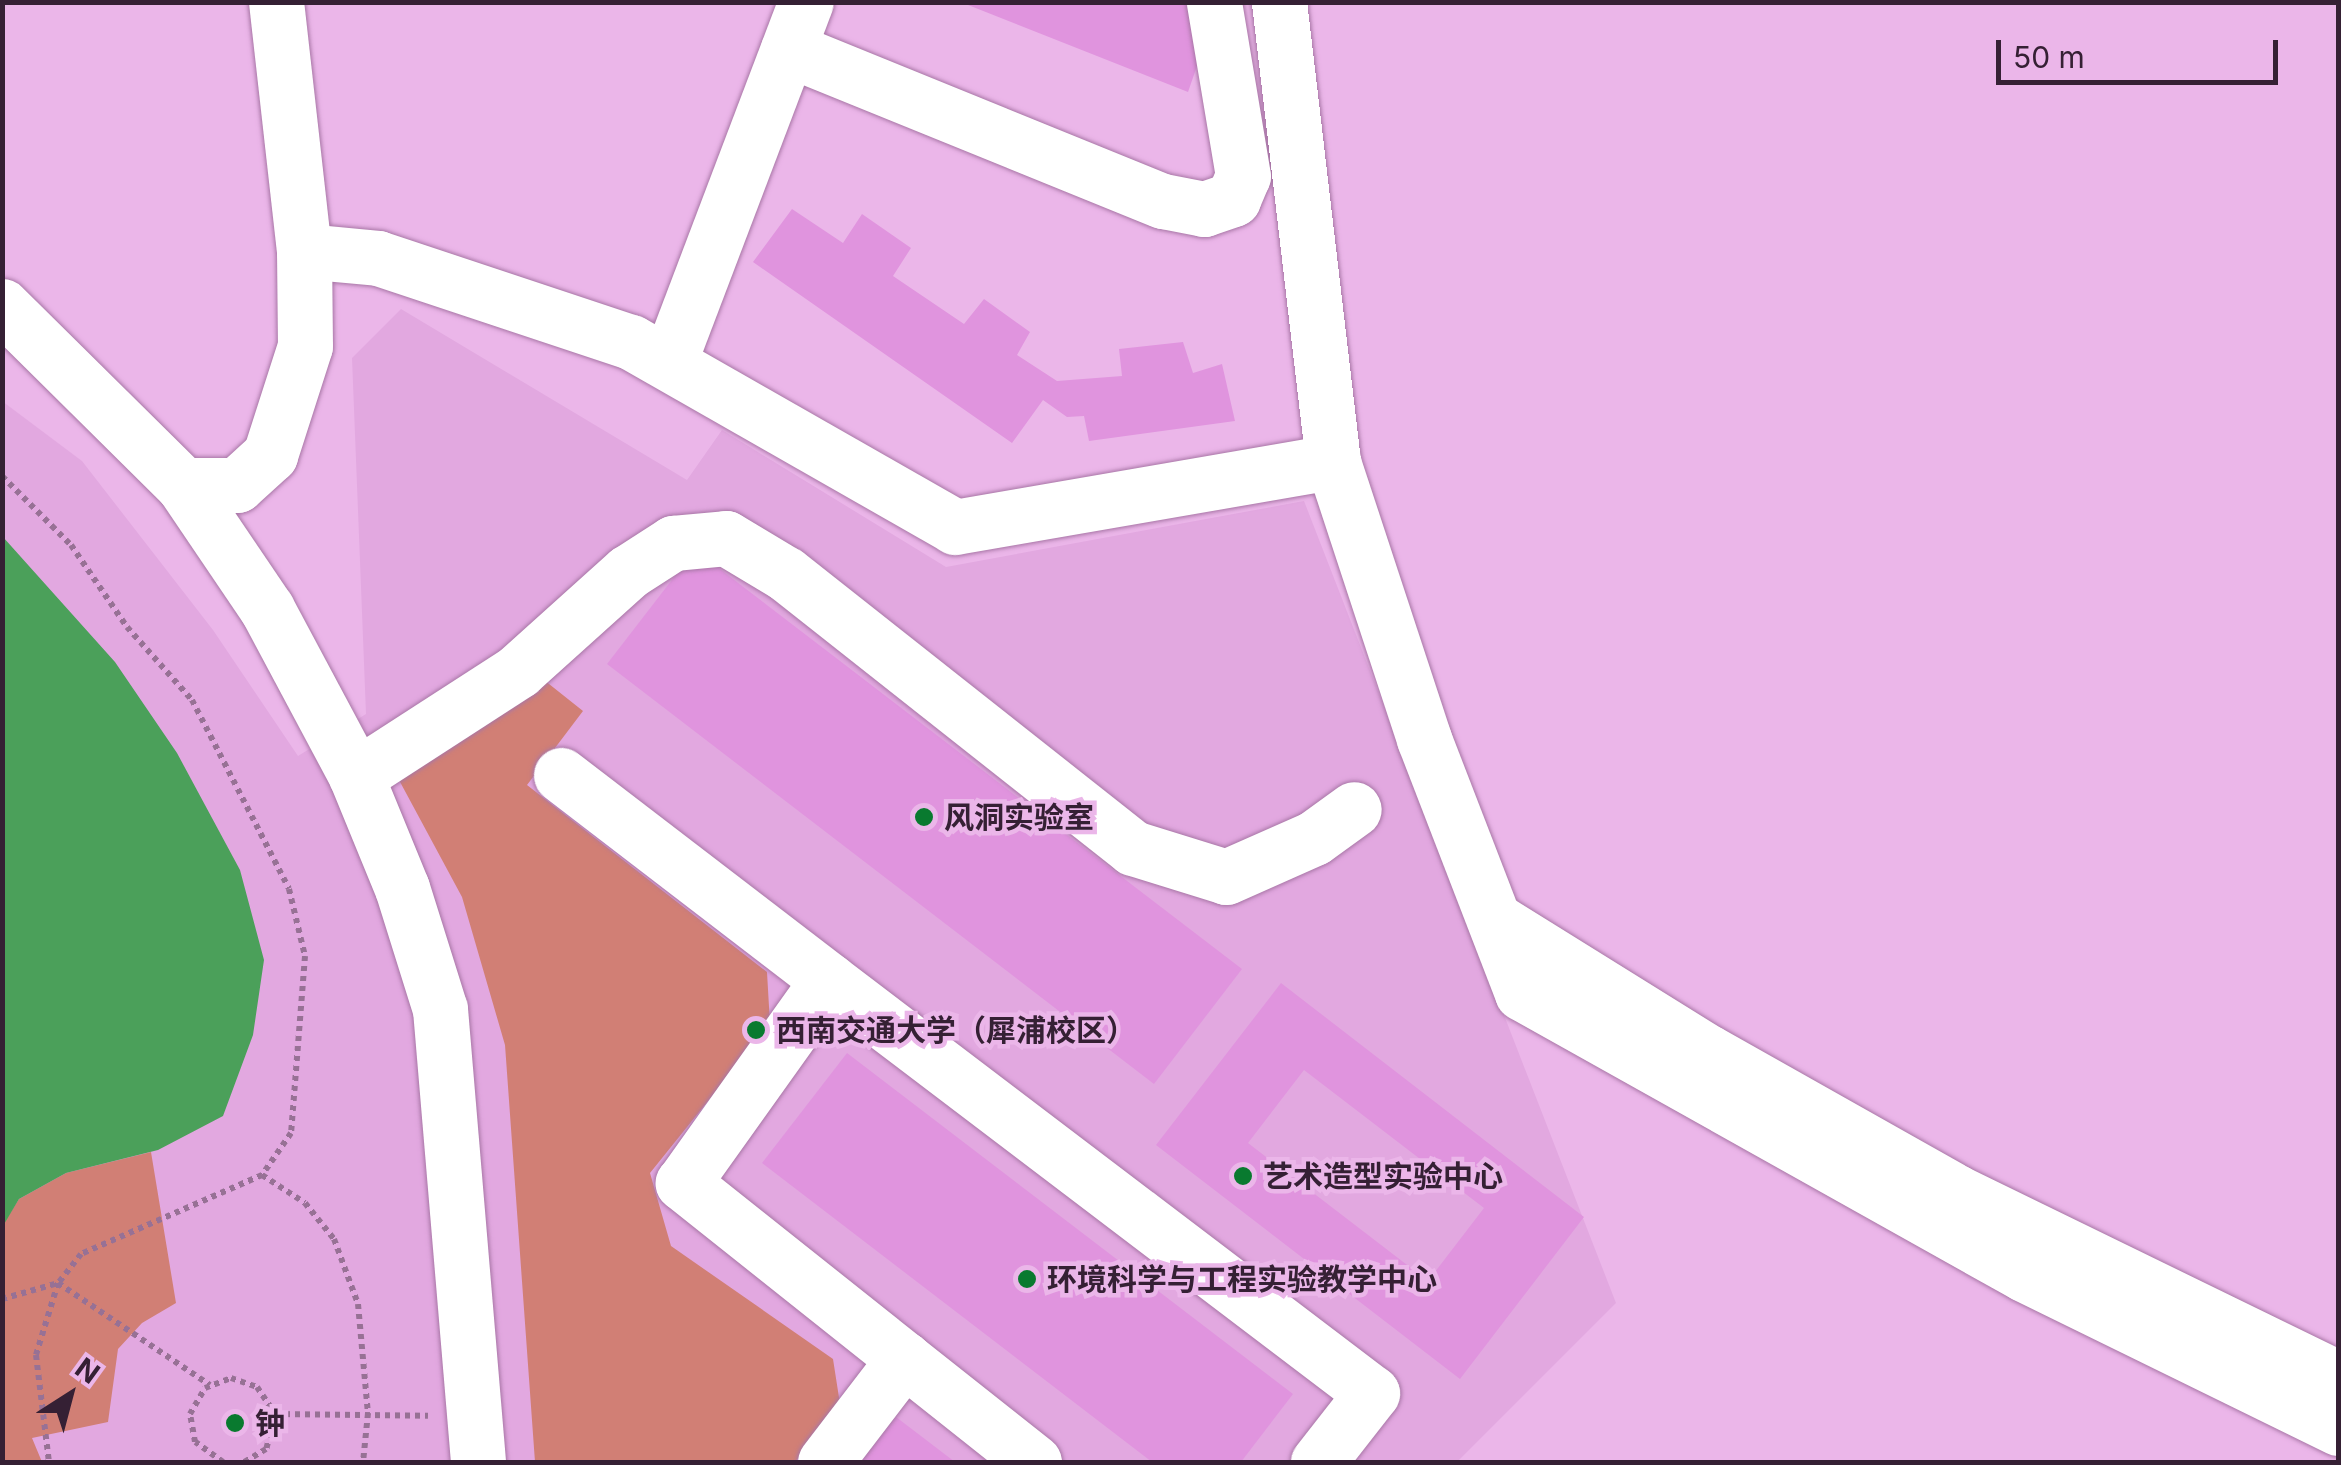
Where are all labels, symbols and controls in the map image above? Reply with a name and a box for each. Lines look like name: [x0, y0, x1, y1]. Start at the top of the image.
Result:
scale bar: [2001, 20, 2284, 82]
text: 50 m: [2013, 39, 2085, 75]
place label: 风洞实验室: [944, 799, 1094, 835]
marker: 风洞实验室: [913, 806, 935, 828]
place label: 西南交通大学（犀浦校区）: [776, 1012, 1136, 1048]
marker: 西南交通大学（犀浦校区）: [745, 1019, 767, 1041]
place label: 艺术造型实验中心: [1263, 1158, 1503, 1194]
marker: 艺术造型实验中心: [1232, 1165, 1254, 1187]
place label: 环境科学与工程实验教学中心: [1047, 1261, 1437, 1297]
marker: 环境科学与工程实验教学中心: [1016, 1268, 1038, 1290]
north arrow: [20, 1345, 120, 1445]
text: N: [69, 1351, 106, 1391]
place label: 钟: [255, 1405, 285, 1441]
marker: 钟: [224, 1412, 246, 1434]

